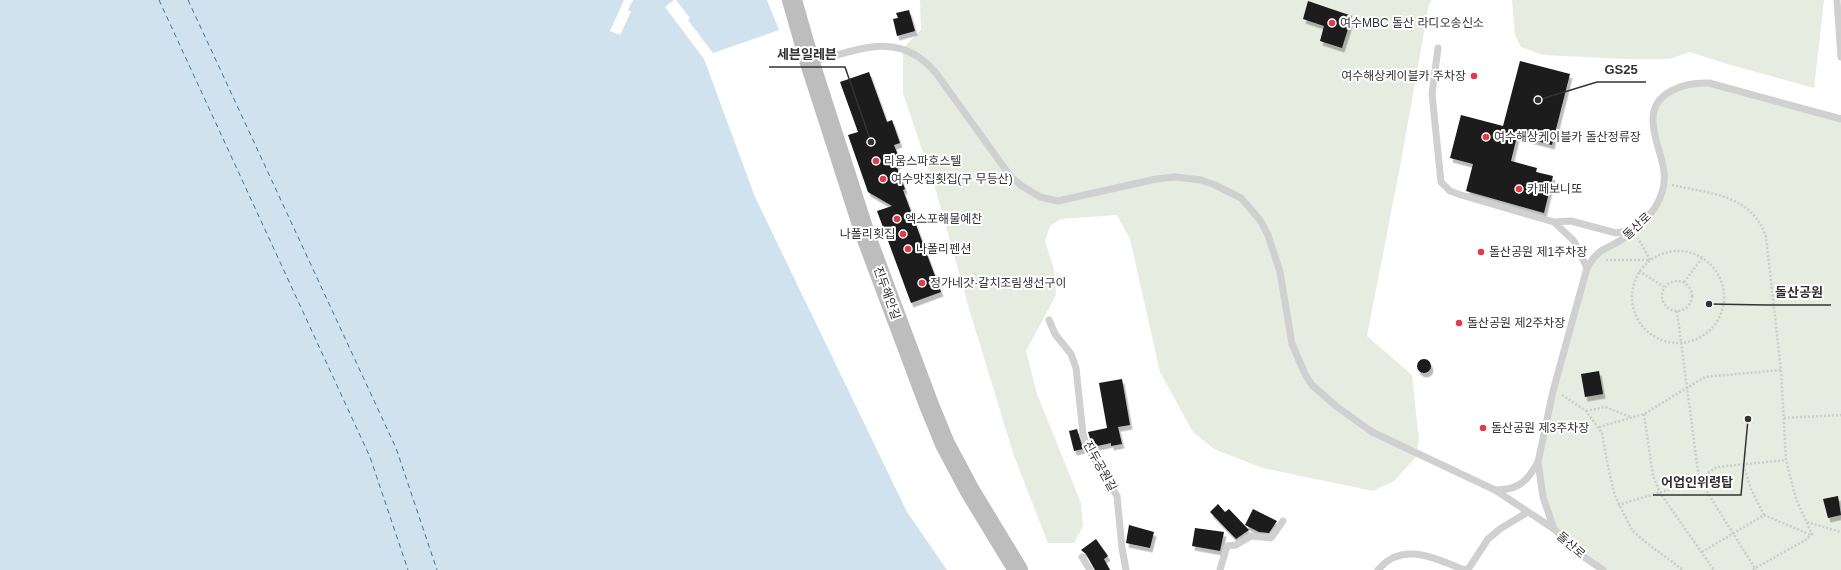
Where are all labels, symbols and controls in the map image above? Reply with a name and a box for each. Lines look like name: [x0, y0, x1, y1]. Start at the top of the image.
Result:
place label: 여수MBC 돌산 라디오송신소: [1340, 16, 1484, 30]
marker: 여수MBC 돌산 라디오송신소: [1327, 18, 1337, 28]
callout: 세븐일레븐: [769, 42, 845, 67]
text: 세븐일레븐: [777, 47, 837, 62]
callout: GS25: [1597, 57, 1646, 82]
text: GS25: [1604, 62, 1638, 77]
place label: 여수해상케이블카 주차장: [1341, 69, 1466, 83]
marker: 여수해상케이블카 주차장: [1469, 71, 1479, 81]
place label: 여수해상케이블카 돌산정류장: [1494, 130, 1641, 144]
marker: 여수해상케이블카 돌산정류장: [1481, 132, 1491, 142]
place label: 리움스파호스텔: [884, 154, 961, 168]
marker: 리움스파호스텔: [871, 156, 881, 166]
place label: 여수맛집횟집(구 무등산): [891, 172, 1013, 186]
marker: 여수맛집횟집(구 무등산): [878, 174, 888, 184]
place label: 카페보니또: [1527, 182, 1582, 196]
marker: 카페보니또: [1514, 184, 1524, 194]
street label: 돌산로: [1620, 210, 1654, 242]
place label: 엑스포해물예찬: [905, 212, 982, 226]
marker: 엑스포해물예찬: [892, 214, 902, 224]
place label: 나폴리횟집: [840, 227, 895, 241]
marker: 나폴리횟집: [898, 229, 908, 239]
place label: 나폴리펜션: [916, 242, 971, 256]
marker: 나폴리펜션: [903, 244, 913, 254]
place label: 돌산공원 제1주차장: [1489, 245, 1587, 259]
marker: 돌산공원 제1주차장: [1476, 247, 1486, 257]
street label: 진두해안길: [871, 265, 903, 321]
place label: 정가네갓·갈치조림생선구이: [930, 276, 1066, 290]
marker: 정가네갓·갈치조림생선구이: [917, 278, 927, 288]
callout: 돌산공원: [1767, 280, 1831, 305]
text: 돌산공원: [1775, 285, 1823, 300]
place label: 돌산공원 제2주차장: [1467, 316, 1565, 330]
marker: 돌산공원 제2주차장: [1454, 318, 1464, 328]
place label: 돌산공원 제3주차장: [1491, 421, 1589, 435]
marker: 돌산공원 제3주차장: [1478, 423, 1488, 433]
street label: 진두공원길: [1080, 438, 1120, 494]
callout: 어업인위령탑: [1653, 470, 1741, 495]
text: 어업인위령탑: [1661, 475, 1733, 490]
street label: 돌산로: [1554, 529, 1588, 561]

